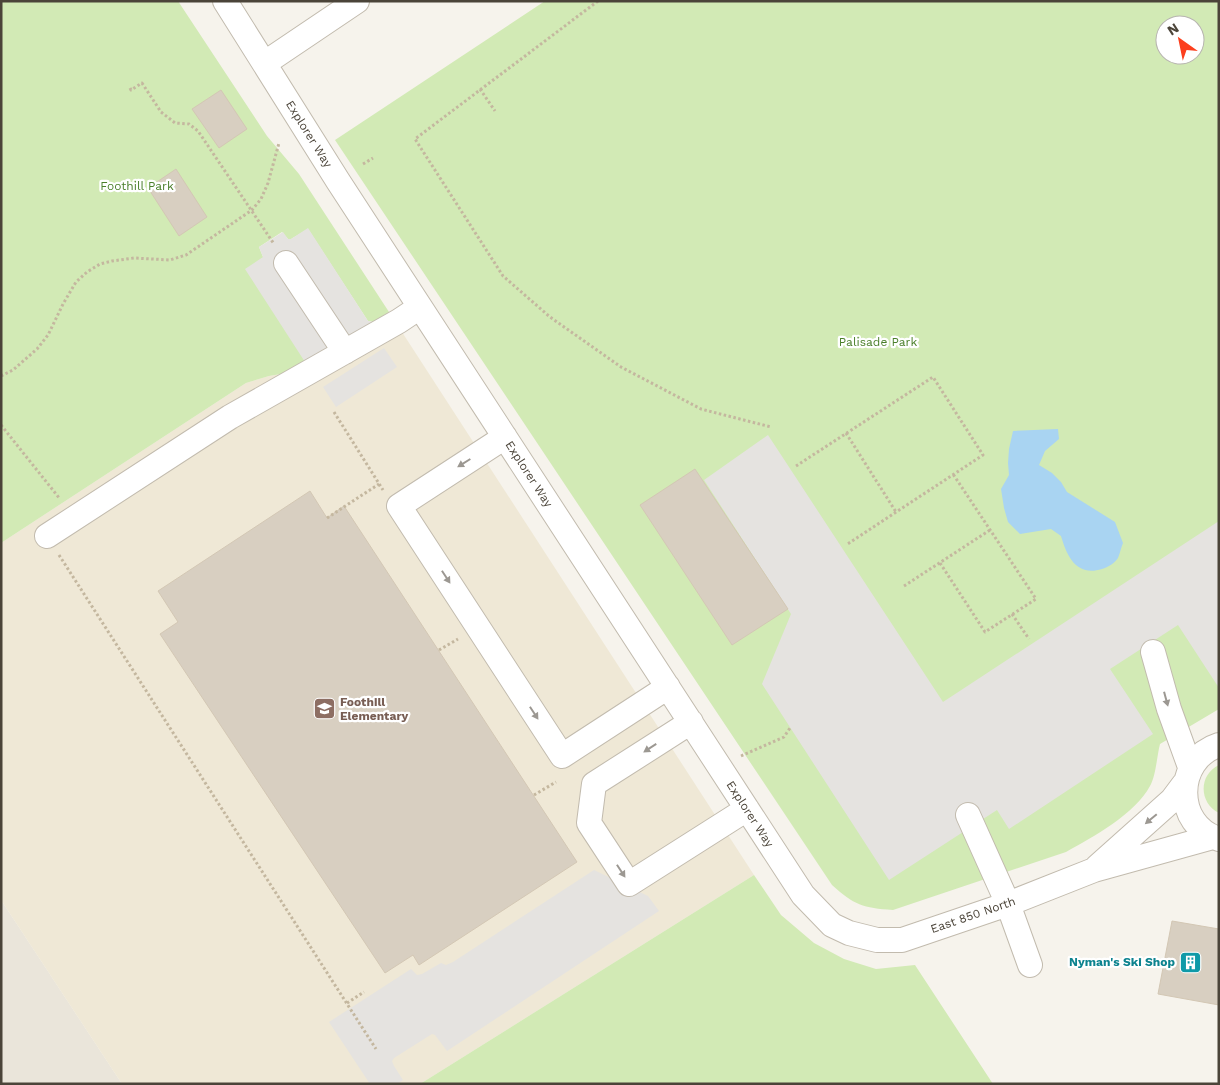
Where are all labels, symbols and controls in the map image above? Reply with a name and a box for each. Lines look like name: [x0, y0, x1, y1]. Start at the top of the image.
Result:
north arrow: [1155, 15, 1205, 65]
text: N: [1164, 20, 1182, 39]
street label: Explorer Way: [283, 98, 336, 171]
park label: Foothill Park: [100, 179, 174, 193]
park label: Palisade Park: [839, 335, 917, 349]
street label: Explorer Way: [502, 438, 556, 510]
one-way arrow: [457, 458, 470, 468]
one-way arrow: [441, 570, 451, 584]
one-way arrow: [1162, 691, 1170, 706]
place label: Foothill Elementary: [340, 695, 409, 723]
school or university icon: Foothill Elementary: [312, 697, 336, 721]
one-way arrow: [530, 707, 539, 720]
one-way arrow: [643, 743, 656, 753]
street label: Explorer Way: [723, 778, 777, 850]
one-way arrow: [1144, 813, 1157, 824]
one-way arrow: [616, 864, 625, 878]
street label: East 850 North: [929, 894, 1017, 936]
building icon: Nyman's Ski Shop: [1179, 950, 1203, 974]
place label: Nyman's Ski Shop: [1069, 955, 1175, 969]

